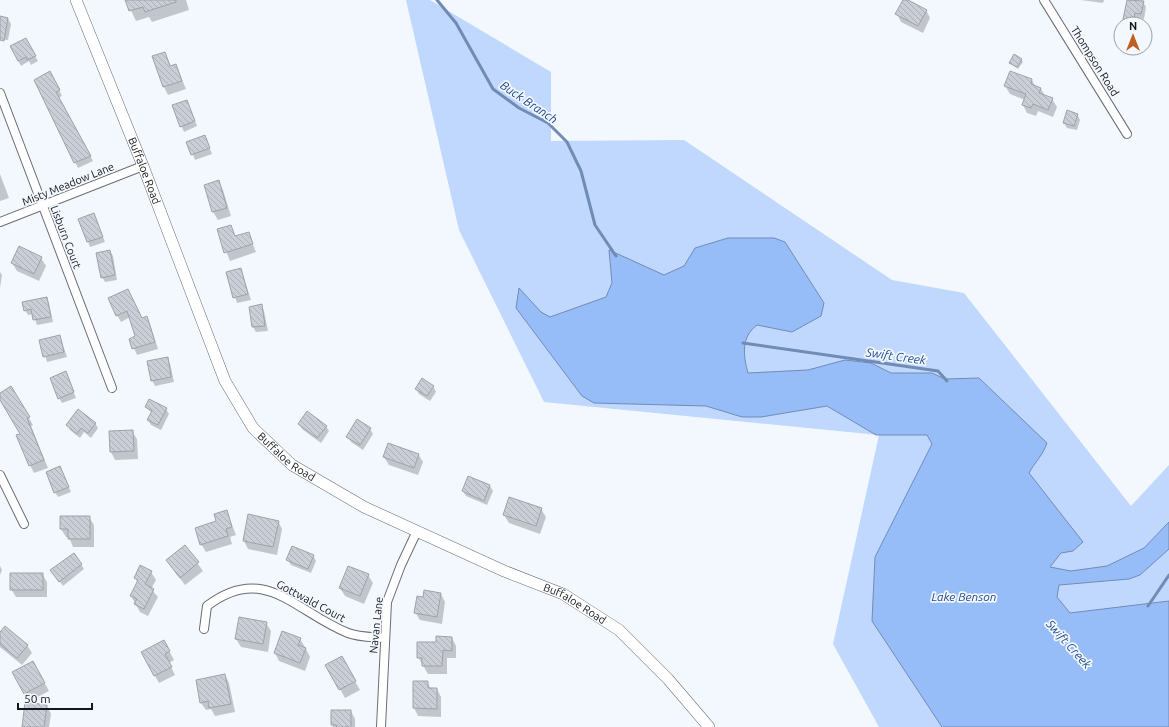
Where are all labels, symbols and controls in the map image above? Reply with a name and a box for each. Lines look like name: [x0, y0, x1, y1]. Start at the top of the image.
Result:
north arrow: [1113, 16, 1153, 56]
text: N: [1129, 20, 1137, 32]
street label: Thompson Road: [1069, 24, 1121, 98]
water label: Buck Branch: [498, 78, 560, 126]
street label: Buffaloe Road: [126, 136, 163, 206]
street label: Misty Meadow Lane: [20, 160, 116, 208]
street label: Lisburn Court: [48, 204, 84, 271]
water label: Swift Creek: [864, 345, 928, 367]
street label: Buffaloe Road: [255, 430, 317, 483]
street label: Gottwald Court: [274, 578, 348, 625]
street label: Buffaloe Road: [542, 581, 608, 626]
water label: Lake Benson: [932, 590, 997, 603]
street label: Navan Lane: [367, 596, 385, 654]
water label: Swift Creek: [1043, 616, 1095, 671]
scale bar: [18, 685, 92, 711]
text: 50 m: [24, 692, 51, 705]

